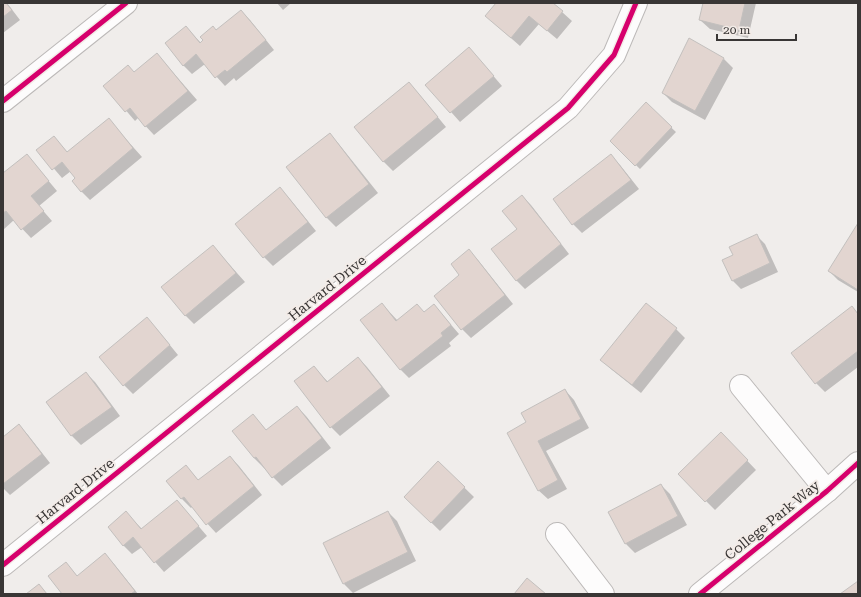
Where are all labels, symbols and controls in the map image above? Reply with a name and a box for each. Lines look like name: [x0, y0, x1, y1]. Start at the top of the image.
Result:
scale bar: [717, 16, 796, 42]
text: 20 m: [723, 23, 750, 37]
street label: Harvard Drive: [285, 252, 369, 324]
street label: Harvard Drive: [33, 455, 117, 527]
street label: College Park Way: [721, 476, 823, 563]

